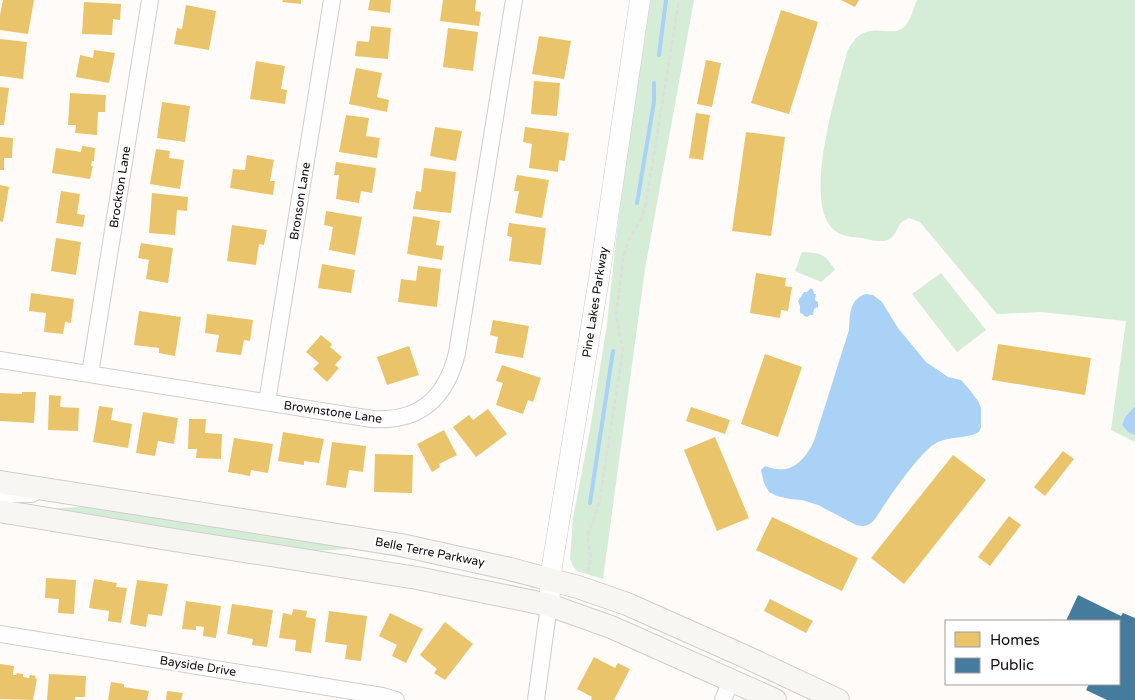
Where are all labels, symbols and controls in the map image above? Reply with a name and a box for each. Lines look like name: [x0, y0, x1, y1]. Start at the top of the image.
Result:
street label: Brockton Lane: [107, 145, 133, 229]
street label: Bronson Lane: [287, 161, 313, 241]
street label: Pine Lakes Parkway: [579, 245, 611, 358]
street label: Brownstone Lane: [283, 398, 383, 426]
street label: Belle Terre Parkway: [374, 535, 487, 570]
legend: [945, 620, 1120, 685]
text: Homes: [990, 631, 1040, 649]
street label: Bayside Drive: [159, 653, 237, 679]
text: Public: [990, 656, 1034, 674]

